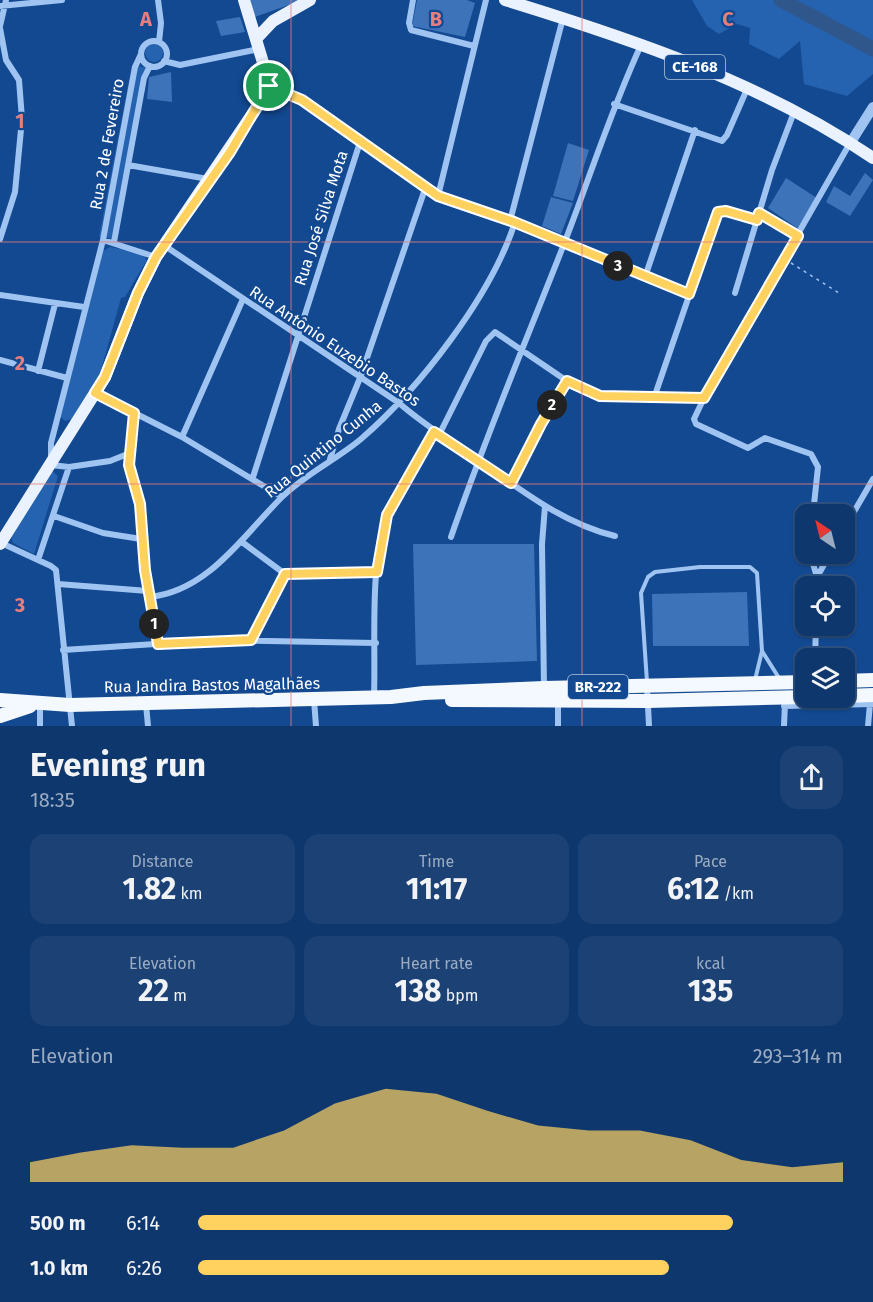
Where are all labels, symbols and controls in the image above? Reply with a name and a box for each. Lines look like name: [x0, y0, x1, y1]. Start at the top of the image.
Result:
text: A: [139, 7, 153, 31]
text: B: [430, 7, 442, 31]
text: C: [722, 7, 734, 31]
road number: CE-168: [665, 55, 725, 79]
pin: [243, 60, 294, 111]
icon: arrive: [252, 69, 285, 102]
street label: Rua 2 de Fevereiro: [86, 77, 128, 211]
text: 1: [15, 109, 25, 133]
street label: Rua José Silva Mota: [290, 148, 352, 288]
pin: 3: [603, 251, 633, 281]
text: 3: [614, 256, 622, 275]
street label: Rua Antônio Euzebio Bastos: [246, 282, 424, 410]
text: 2: [15, 351, 25, 375]
pin: 2: [537, 390, 567, 420]
text: 2: [548, 395, 556, 414]
street label: Rua Quintino Cunha: [261, 396, 385, 502]
north arrow: [795, 504, 855, 564]
map controls: [795, 504, 855, 708]
button: locate: [795, 576, 855, 636]
text: 3: [14, 593, 25, 617]
pin: 1: [139, 609, 169, 639]
text: 1: [150, 614, 158, 633]
button: layers: [795, 648, 855, 708]
street label: Rua Jandira Bastos Magalhães: [104, 674, 320, 696]
road number: BR-222: [568, 675, 628, 699]
text: Evening run: [30, 745, 206, 785]
button: share: [780, 746, 843, 809]
text: 18:35: [30, 788, 75, 812]
text: Distance: [131, 852, 194, 871]
text: Time: [419, 852, 454, 871]
text: Pace: [694, 852, 727, 871]
text: 1.82: [123, 871, 176, 907]
text: 11:17: [406, 871, 467, 907]
text: 6:12: [667, 871, 720, 907]
text: km: [176, 884, 202, 903]
text: /km: [720, 884, 754, 903]
text: Elevation: [129, 954, 196, 973]
text: Heart rate: [400, 954, 473, 973]
text: kcal: [696, 954, 725, 973]
text: 22: [138, 973, 169, 1009]
text: 138: [395, 973, 441, 1009]
text: 135: [688, 973, 733, 1009]
text: m: [169, 986, 187, 1005]
text: bpm: [441, 986, 478, 1005]
text: Elevation: [30, 1044, 114, 1068]
text: 293–314 m: [753, 1044, 843, 1068]
text: 500 m: [30, 1211, 86, 1235]
text: 6:14: [126, 1211, 160, 1235]
text: 1.0 km: [30, 1256, 88, 1280]
text: 6:26: [126, 1256, 162, 1280]

